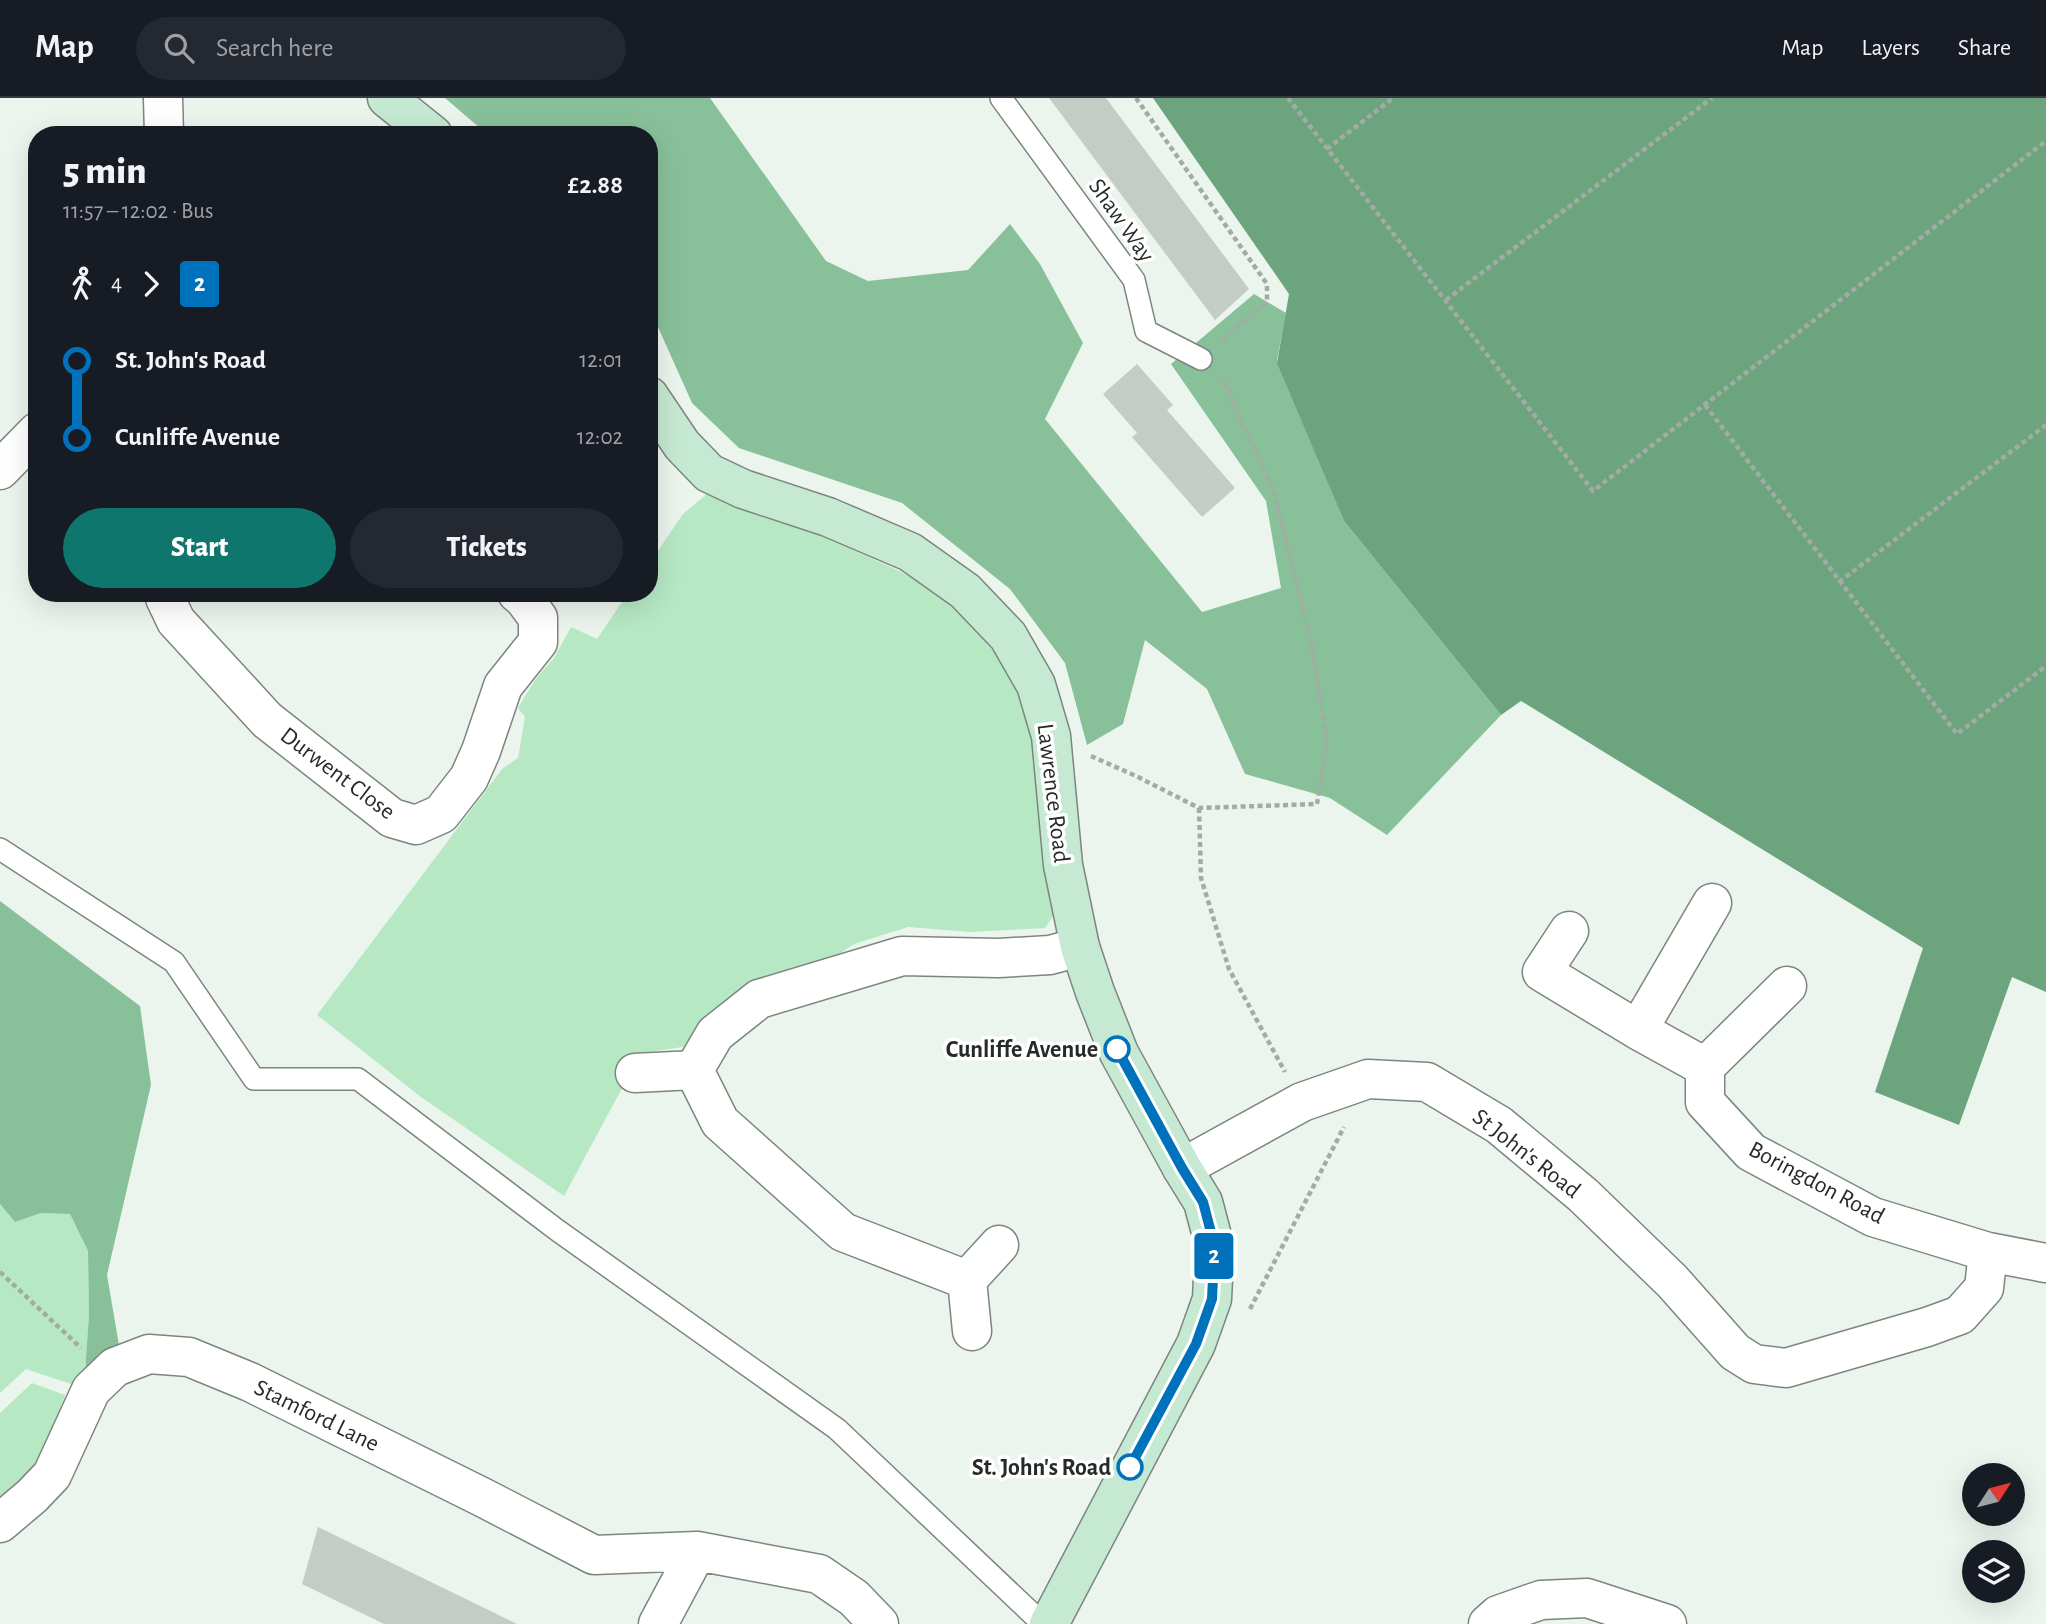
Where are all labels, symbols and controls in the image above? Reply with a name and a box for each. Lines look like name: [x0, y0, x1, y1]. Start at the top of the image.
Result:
search box: [136, 17, 626, 80]
icon: search: [160, 29, 198, 67]
text: Map: [35, 31, 94, 64]
text: Search here: [216, 35, 334, 61]
text: Map: [1781, 36, 1823, 60]
text: Layers: [1861, 36, 1920, 60]
text: Share: [1958, 36, 2011, 60]
text: 5 min: [63, 153, 147, 191]
text: £2.88: [568, 172, 623, 198]
street label: Shaw Way: [1084, 175, 1158, 267]
text: 11:57 – 12:02 · Bus: [63, 200, 214, 223]
icon: walk: [63, 265, 101, 303]
icon: forward: [132, 265, 170, 303]
text: 4: [111, 272, 122, 295]
text: 2: [194, 272, 205, 296]
text: St. John's Road: [115, 347, 266, 373]
text: 12:01: [579, 349, 623, 372]
text: Cunliffe Avenue: [115, 424, 280, 450]
text: 12:02: [577, 426, 623, 449]
button: Start: [63, 508, 336, 588]
button: Tickets: [350, 508, 623, 588]
street label: Lawrence Road: [1033, 722, 1073, 864]
street label: Durwent Close: [276, 723, 399, 824]
marker: Cunliffe Avenue: [1104, 1036, 1130, 1062]
place label: Cunliffe Avenue: [946, 1038, 1098, 1062]
street label: St John's Road: [1468, 1105, 1585, 1203]
street label: Boringdon Road: [1745, 1137, 1888, 1229]
line badge: 2: [1191, 1233, 1237, 1279]
text: 2: [1208, 1244, 1220, 1268]
street label: Stamford Lane: [250, 1375, 383, 1456]
marker: St. John's Road: [1117, 1454, 1143, 1480]
place label: St. John's Road: [972, 1456, 1111, 1480]
north arrow: [1962, 1463, 2025, 1526]
map controls: [1962, 1463, 2025, 1603]
button: layers: [1962, 1540, 2025, 1603]

